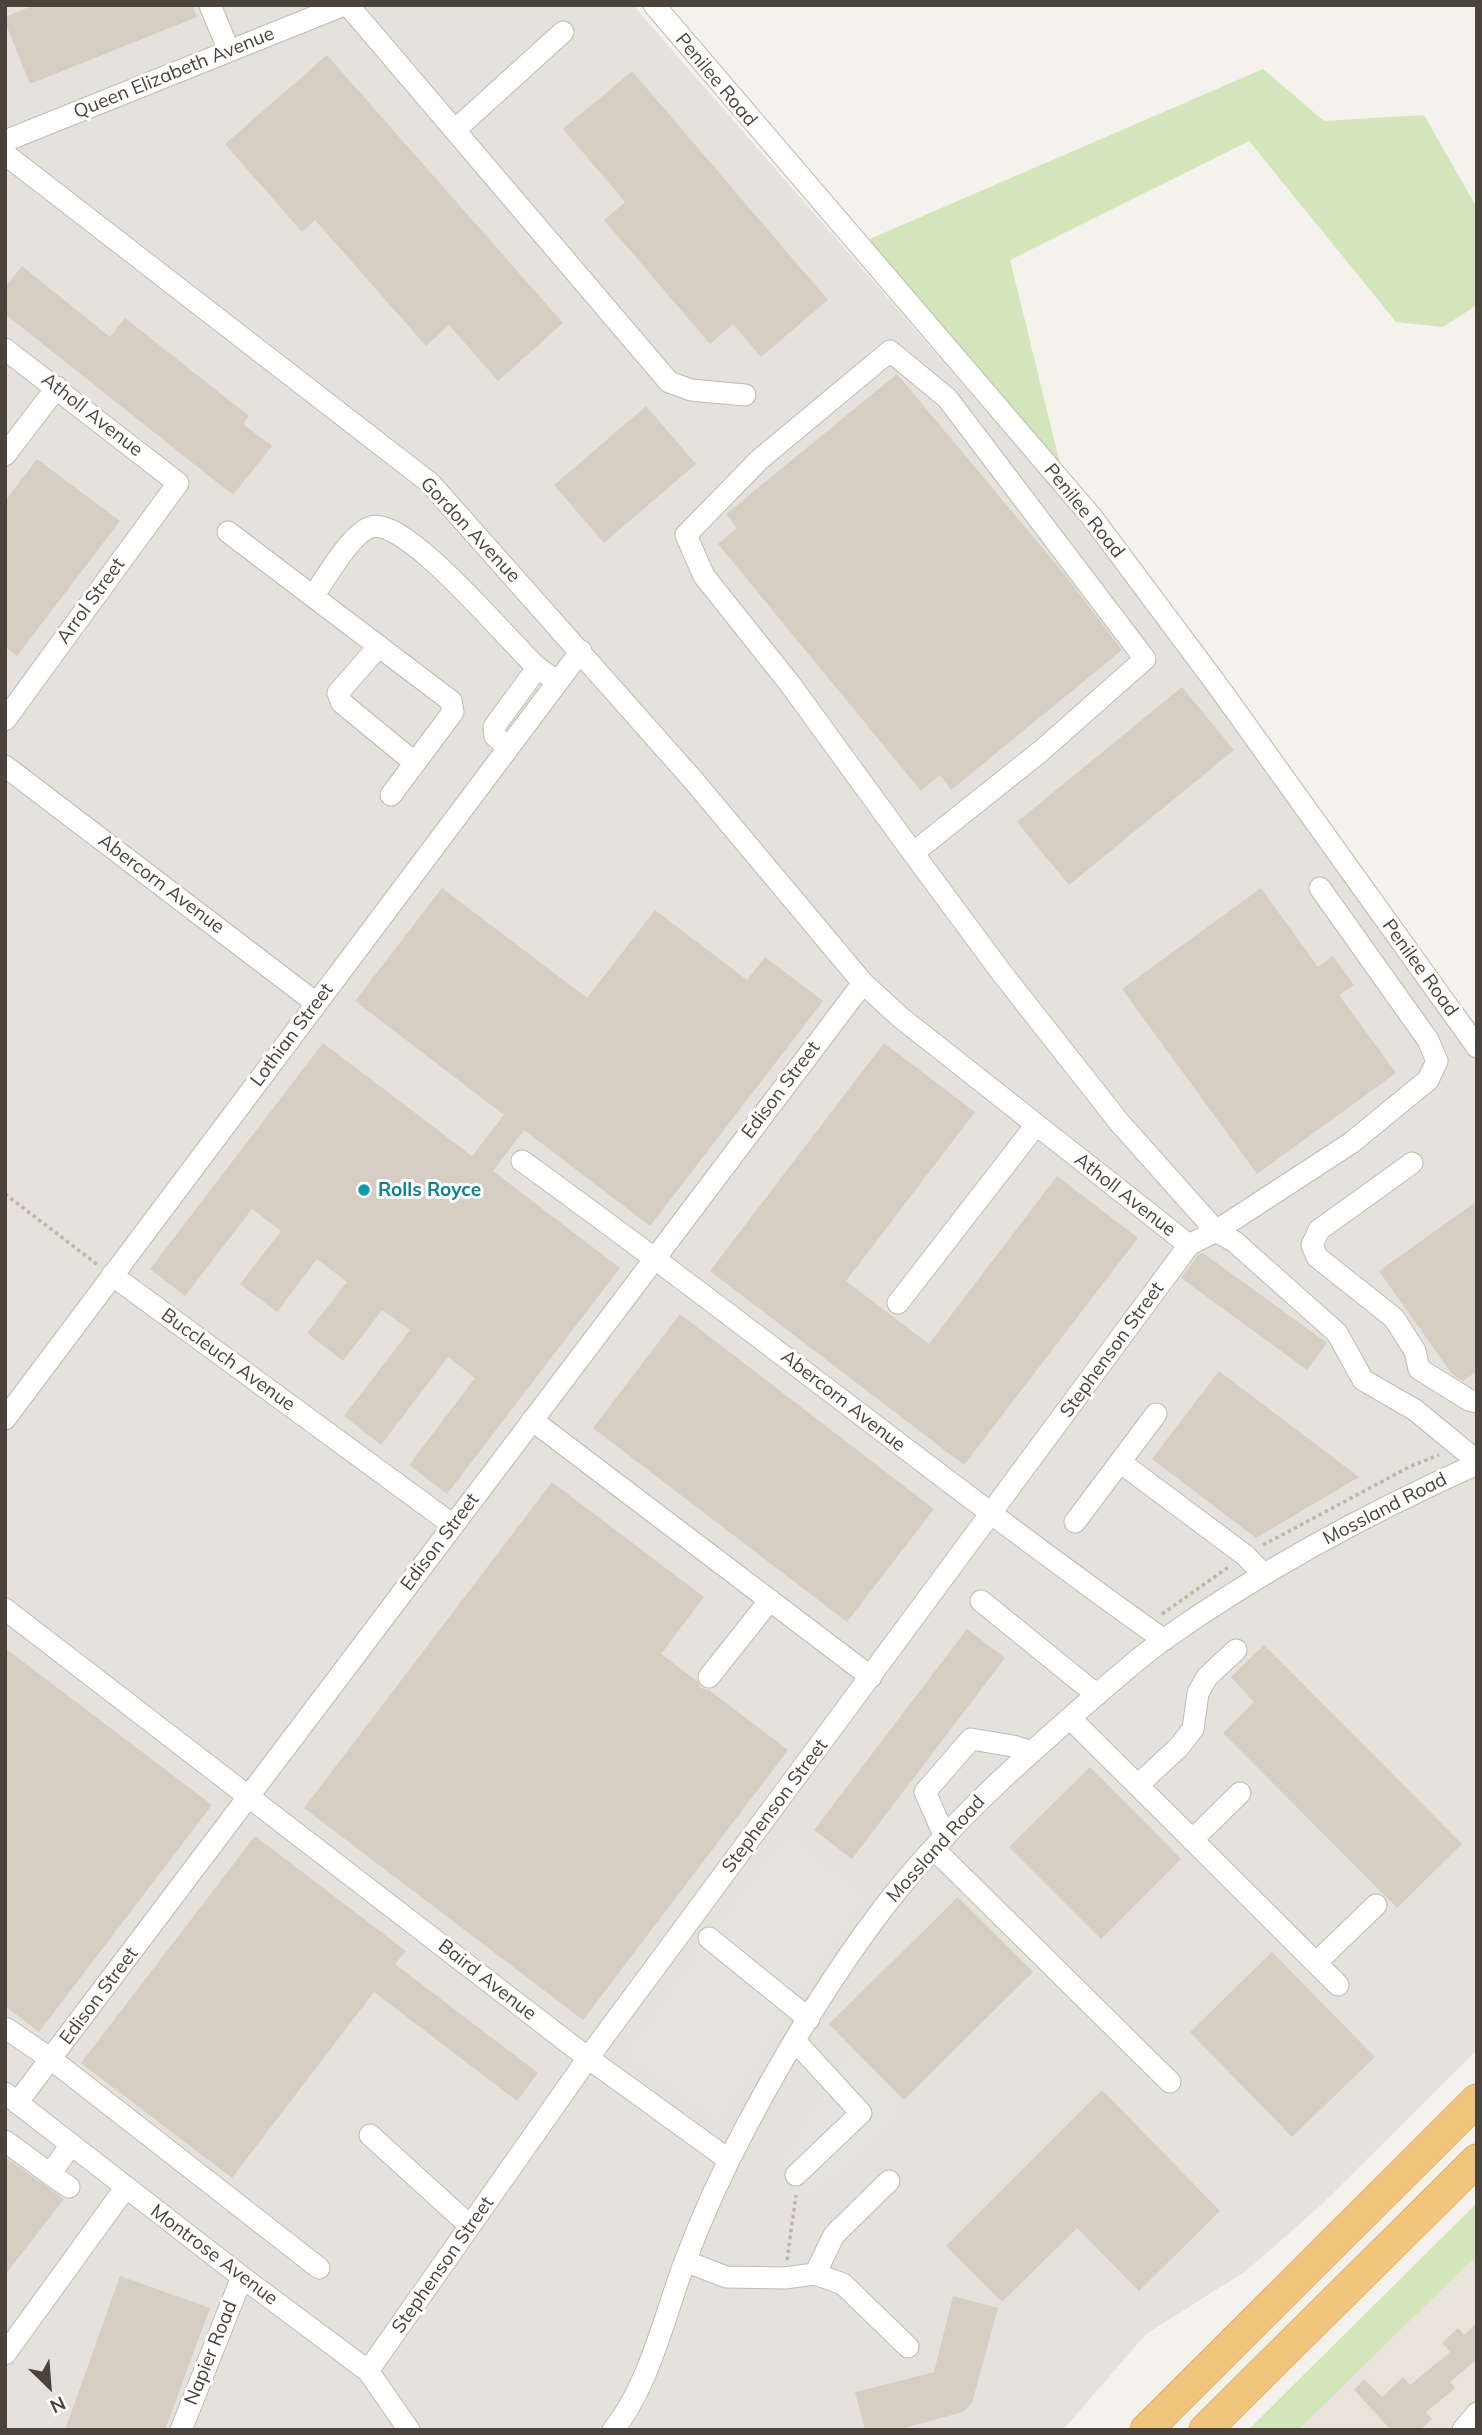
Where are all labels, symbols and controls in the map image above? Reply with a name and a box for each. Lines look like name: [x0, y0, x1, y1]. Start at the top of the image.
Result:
street label: Queen Elizabeth Avenue: [70, 22, 278, 124]
street label: Penilee Road: [670, 29, 762, 131]
street label: Atholl Avenue: [37, 368, 147, 462]
street label: Penilee Road: [1039, 459, 1129, 563]
street label: Gordon Avenue: [415, 472, 525, 588]
street label: Arrol Street: [52, 554, 130, 648]
street label: Abercorn Avenue: [94, 829, 228, 939]
street label: Penilee Road: [1377, 915, 1463, 1021]
street label: Lothian Street: [246, 979, 338, 1091]
street label: Edison Street: [737, 1037, 825, 1143]
street label: Atholl Avenue: [1070, 1148, 1180, 1242]
place label: Rolls Royce: [378, 1179, 481, 1201]
marker: Rolls Royce: [356, 1182, 372, 1198]
street label: Stephenson Street: [1055, 1278, 1169, 1422]
street label: Buccleuch Avenue: [157, 1304, 299, 1416]
street label: Abercorn Avenue: [776, 1345, 910, 1457]
street label: Mossland Road: [1319, 1468, 1451, 1550]
street label: Edison Street: [396, 1489, 484, 1595]
street label: Stephenson Street: [717, 1735, 833, 1877]
street label: Mossland Road: [882, 1791, 990, 1907]
street label: Baird Avenue: [433, 1935, 541, 2025]
street label: Edison Street: [55, 1943, 143, 2049]
street label: Stephenson Street: [387, 2192, 499, 2338]
street label: Montrose Avenue: [146, 2200, 282, 2310]
street label: Napier Road: [180, 2298, 242, 2408]
north arrow: [14, 2351, 84, 2421]
text: N: [46, 2391, 69, 2419]

